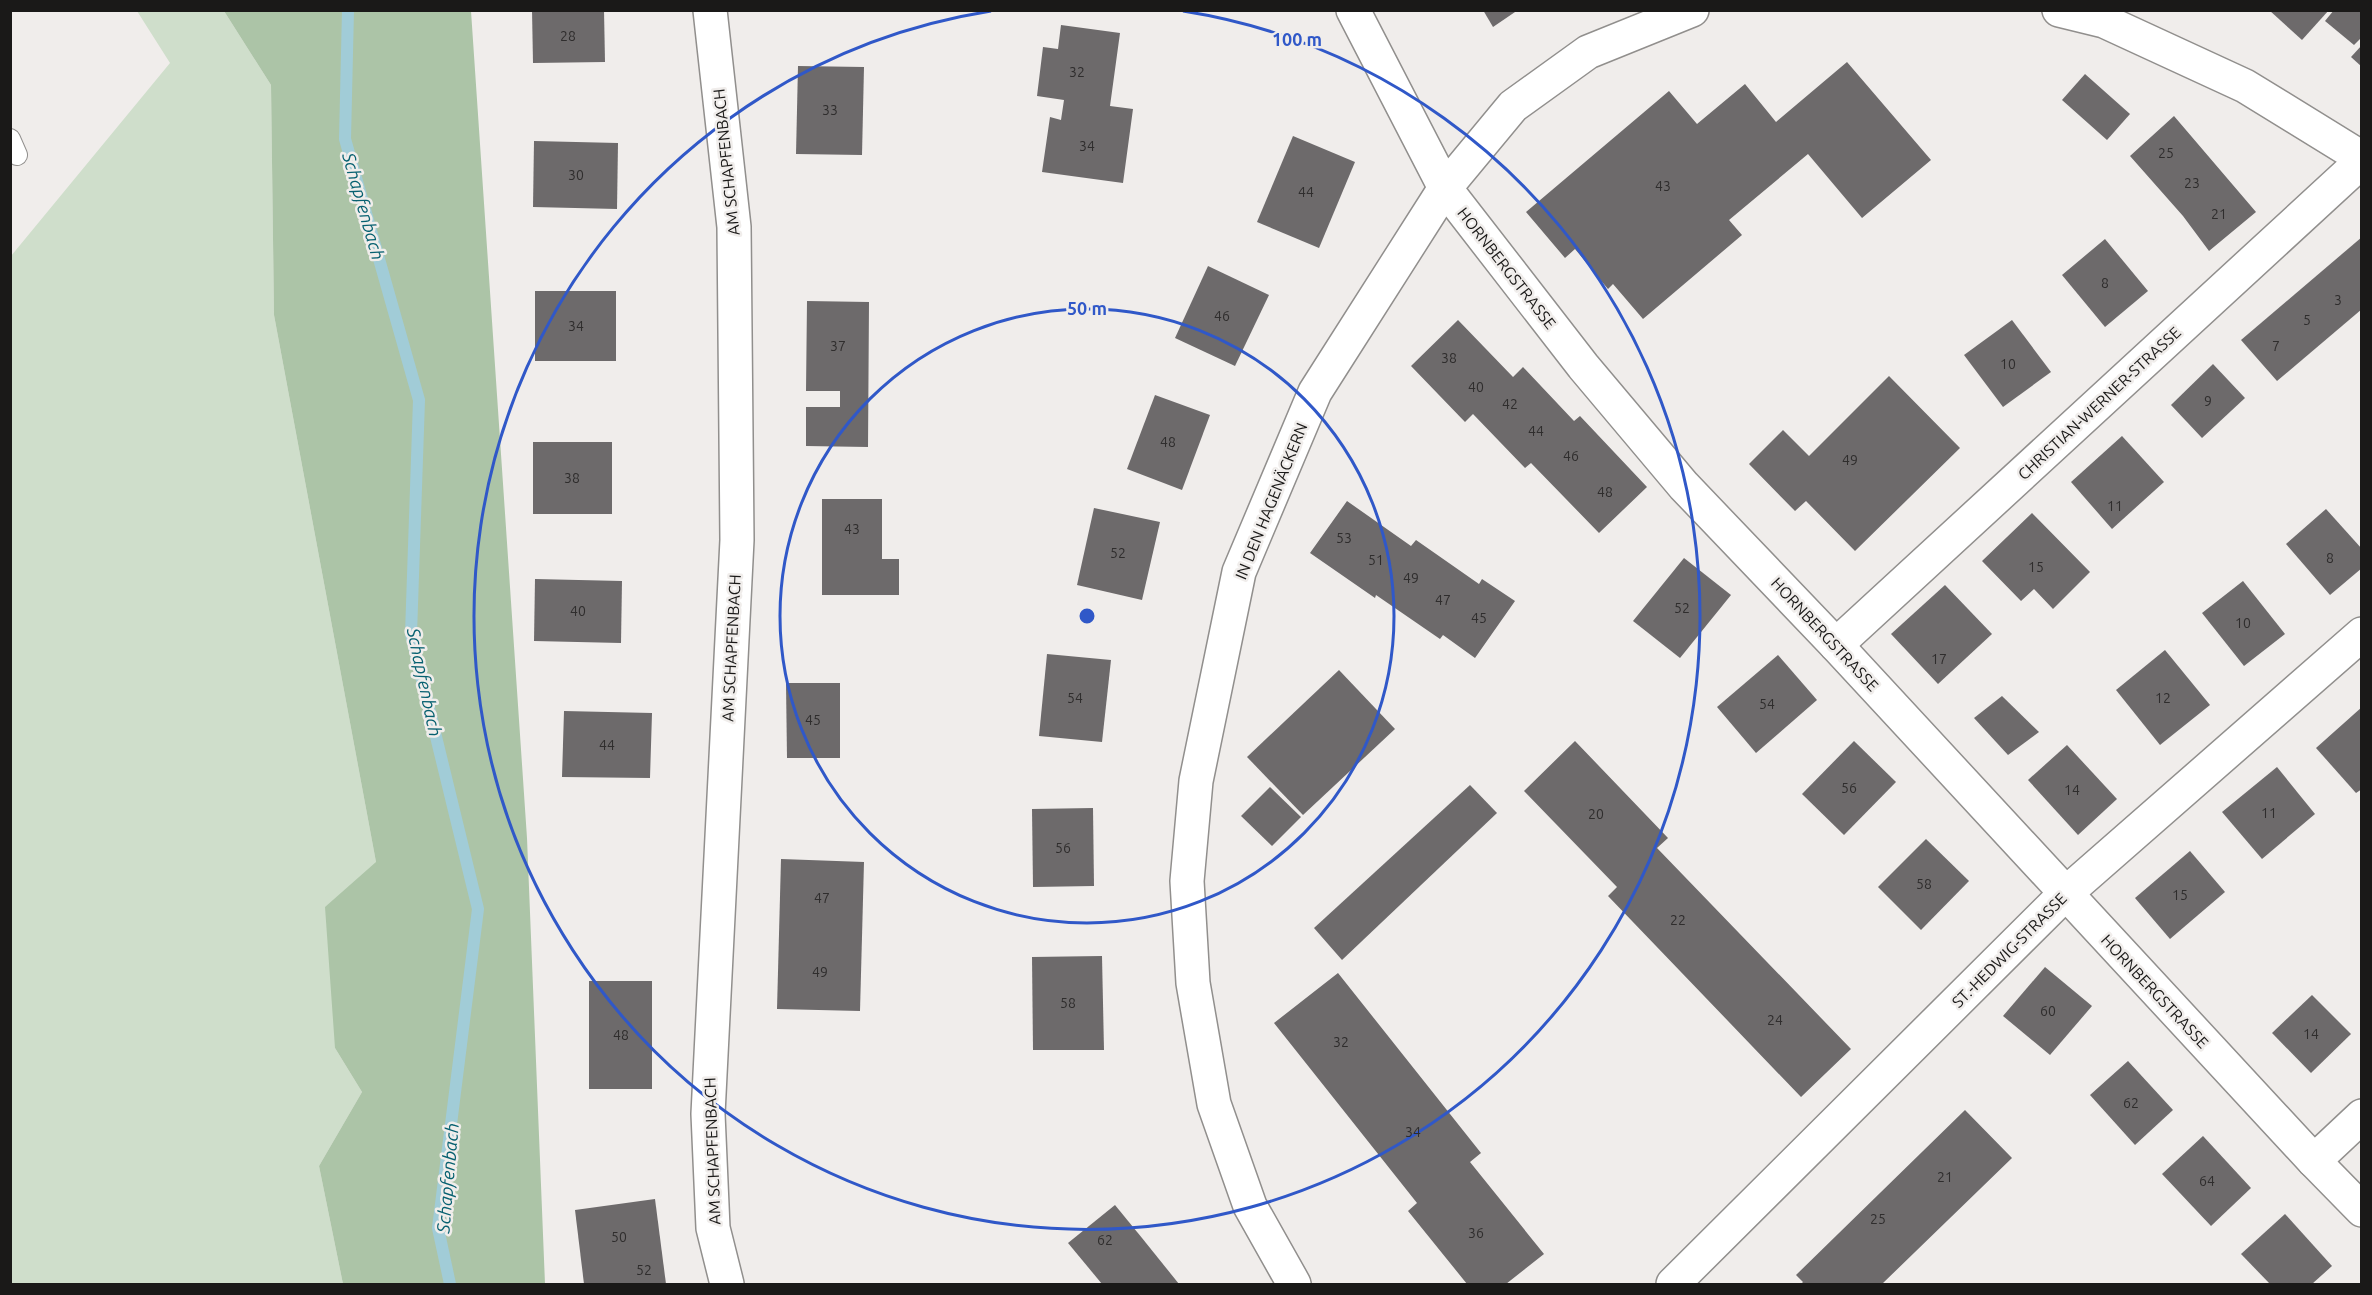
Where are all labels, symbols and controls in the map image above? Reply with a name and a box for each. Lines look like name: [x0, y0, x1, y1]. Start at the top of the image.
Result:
house number: 28: [560, 28, 576, 44]
text: 100 m: [1272, 29, 1322, 49]
house number: 32: [1069, 64, 1085, 80]
street label: AM SCHAPFENBACH: [709, 88, 743, 236]
house number: 33: [822, 102, 838, 118]
house number: 34: [1079, 138, 1095, 154]
house number: 25: [2158, 145, 2174, 161]
water label: Schapfenbach: [338, 149, 389, 262]
house number: 30: [568, 167, 584, 183]
house number: 23: [2184, 175, 2200, 191]
house number: 43: [1655, 178, 1671, 194]
house number: 44: [1298, 184, 1314, 200]
street label: HORNBERGSTRASSE: [1454, 204, 1560, 332]
house number: 21: [2211, 206, 2227, 222]
house number: 8: [2101, 275, 2109, 291]
house number: 3: [2334, 292, 2342, 308]
text: 50 m: [1067, 298, 1107, 318]
house number: 46: [1214, 308, 1230, 324]
house number: 5: [2303, 312, 2311, 328]
house number: 34: [568, 318, 584, 334]
street label: CHRISTIAN-WERNER-STRASSE: [2014, 323, 2184, 483]
house number: 37: [830, 338, 846, 354]
house number: 7: [2272, 338, 2280, 354]
house number: 38: [1441, 350, 1457, 366]
house number: 10: [2000, 356, 2016, 372]
house number: 40: [1468, 379, 1484, 395]
house number: 9: [2204, 393, 2212, 409]
house number: 42: [1502, 396, 1518, 412]
street label: IN DEN HAGENÄCKERN: [1231, 420, 1311, 582]
house number: 44: [1528, 423, 1544, 439]
house number: 48: [1160, 434, 1176, 450]
house number: 46: [1563, 448, 1579, 464]
house number: 49: [1842, 452, 1858, 468]
house number: 38: [564, 470, 580, 486]
house number: 48: [1597, 484, 1613, 500]
house number: 11: [2107, 498, 2123, 514]
house number: 43: [844, 521, 860, 537]
house number: 53: [1336, 530, 1352, 546]
house number: 52: [1110, 545, 1126, 561]
house number: 8: [2326, 550, 2334, 566]
house number: 51: [1368, 552, 1384, 568]
house number: 15: [2028, 559, 2044, 575]
house number: 49: [1403, 570, 1419, 586]
street label: HORNBERGSTRASSE: [1768, 573, 1882, 695]
street label: AM SCHAPFENBACH: [718, 574, 744, 722]
house number: 47: [1435, 592, 1451, 608]
house number: 52: [1674, 600, 1690, 616]
house number: 40: [570, 603, 586, 619]
centre of rings: [1077, 606, 1097, 626]
house number: 45: [1471, 610, 1487, 626]
house number: 10: [2235, 615, 2251, 631]
water label: Schapfenbach: [403, 625, 446, 738]
house number: 17: [1931, 651, 1947, 667]
house number: 54: [1067, 690, 1083, 706]
house number: 12: [2155, 690, 2171, 706]
house number: 54: [1759, 696, 1775, 712]
house number: 45: [805, 712, 821, 728]
house number: 44: [599, 737, 615, 753]
house number: 56: [1841, 780, 1857, 796]
house number: 14: [2064, 782, 2080, 798]
house number: 11: [2261, 805, 2277, 821]
house number: 20: [1588, 806, 1604, 822]
house number: 56: [1055, 840, 1071, 856]
house number: 58: [1916, 876, 1932, 892]
house number: 15: [2172, 887, 2188, 903]
street label: ST.-HEDWIG-STRASSE: [1948, 889, 2070, 1011]
house number: 47: [814, 890, 830, 906]
house number: 22: [1670, 912, 1686, 928]
street label: HORNBERGSTRASSE: [2098, 930, 2212, 1052]
house number: 49: [812, 964, 828, 980]
house number: 58: [1060, 995, 1076, 1011]
house number: 60: [2040, 1003, 2056, 1019]
house number: 24: [1767, 1012, 1783, 1028]
house number: 14: [2303, 1026, 2319, 1042]
house number: 48: [613, 1027, 629, 1043]
house number: 32: [1333, 1034, 1349, 1050]
street label: AM SCHAPFENBACH: [700, 1077, 724, 1225]
house number: 62: [2123, 1095, 2139, 1111]
water label: Schapfenbach: [432, 1122, 463, 1235]
house number: 34: [1405, 1124, 1421, 1140]
house number: 21: [1937, 1169, 1953, 1185]
house number: 64: [2199, 1173, 2215, 1189]
house number: 25: [1870, 1211, 1886, 1227]
house number: 36: [1468, 1225, 1484, 1241]
house number: 50: [611, 1229, 627, 1245]
house number: 62: [1097, 1232, 1113, 1248]
house number: 52: [636, 1262, 652, 1278]

